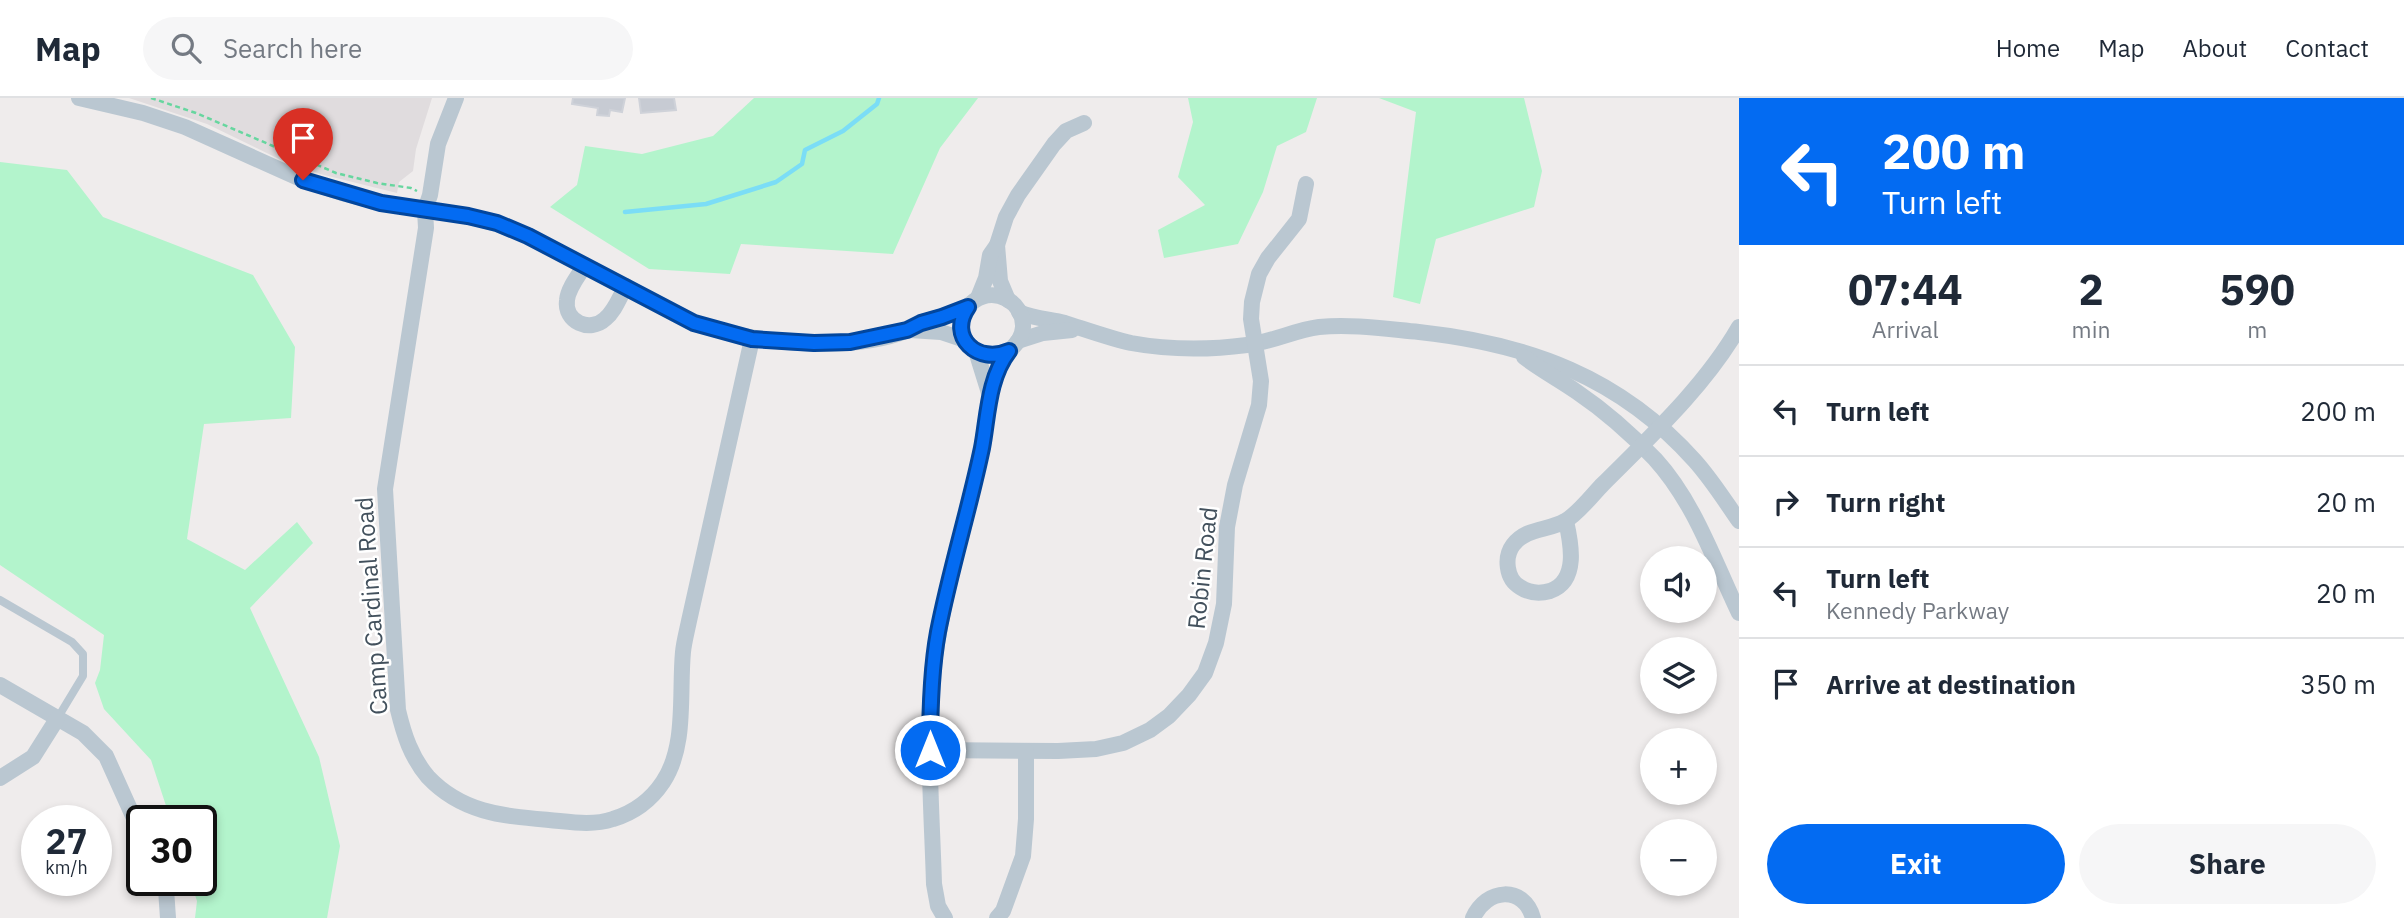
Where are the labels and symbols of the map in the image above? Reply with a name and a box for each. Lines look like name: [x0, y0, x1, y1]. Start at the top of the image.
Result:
pin: [273, 108, 333, 180]
street label: Camp Cardinal Road: [347, 496, 395, 716]
street label: Robin Road: [1180, 505, 1224, 631]
position arrow: [893, 713, 967, 787]
speed limit sign: 30: [126, 805, 217, 896]

